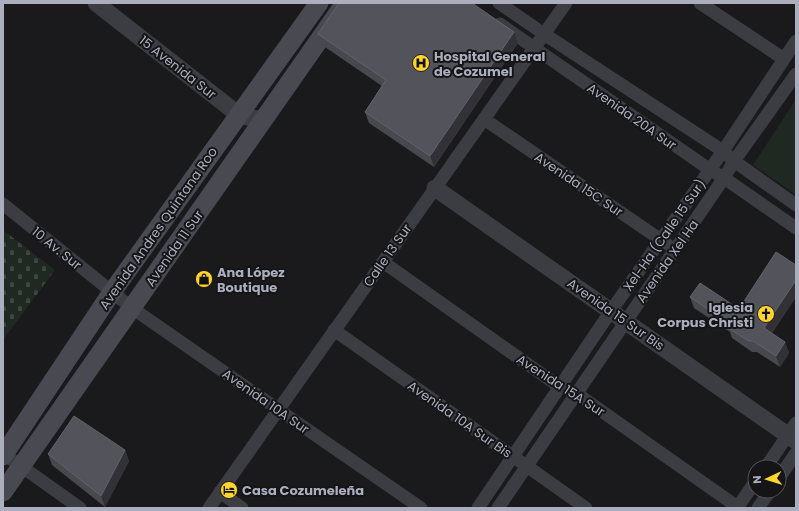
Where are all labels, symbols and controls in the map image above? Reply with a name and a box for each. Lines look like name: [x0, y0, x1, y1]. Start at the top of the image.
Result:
street label: 15 Avenida Sur: [135, 31, 220, 104]
place label: Hospital General de Cozumel: [434, 47, 545, 81]
hospital icon: Hospital General de Cozumel: [411, 53, 431, 73]
street label: Avenida 20A Sur: [583, 78, 680, 154]
street label: Avenida Andres Quintana Roo: [95, 143, 222, 313]
street label: Avenida 15C Sur: [531, 148, 627, 221]
street label: Xel-Ha (Calle 15 Sur): [619, 175, 710, 295]
street label: Avenida 11 Sur: [141, 206, 208, 290]
street label: Avenida Xel Ha: [632, 216, 703, 307]
street label: Calle 13 Sur: [359, 220, 416, 291]
street label: 10 Av. Sur: [28, 222, 86, 274]
place label: Ana López Boutique: [217, 263, 285, 297]
shop icon: Ana López Boutique: [194, 269, 214, 289]
street label: Avenida 15 Sur Bis: [563, 274, 668, 355]
place label: Iglesia Corpus Christi: [657, 298, 753, 332]
church icon: Iglesia Corpus Christi: [756, 304, 776, 324]
street label: Avenida 15A Sur: [513, 350, 609, 421]
street label: Avenida 10A Sur: [218, 364, 313, 439]
street label: Avenida 10A Sur Bis: [404, 376, 516, 463]
north arrow: [747, 459, 787, 499]
text: N: [749, 475, 765, 484]
hotel icon: Casa Cozumeleña: [219, 480, 239, 500]
place label: Casa Cozumeleña: [242, 481, 364, 500]

